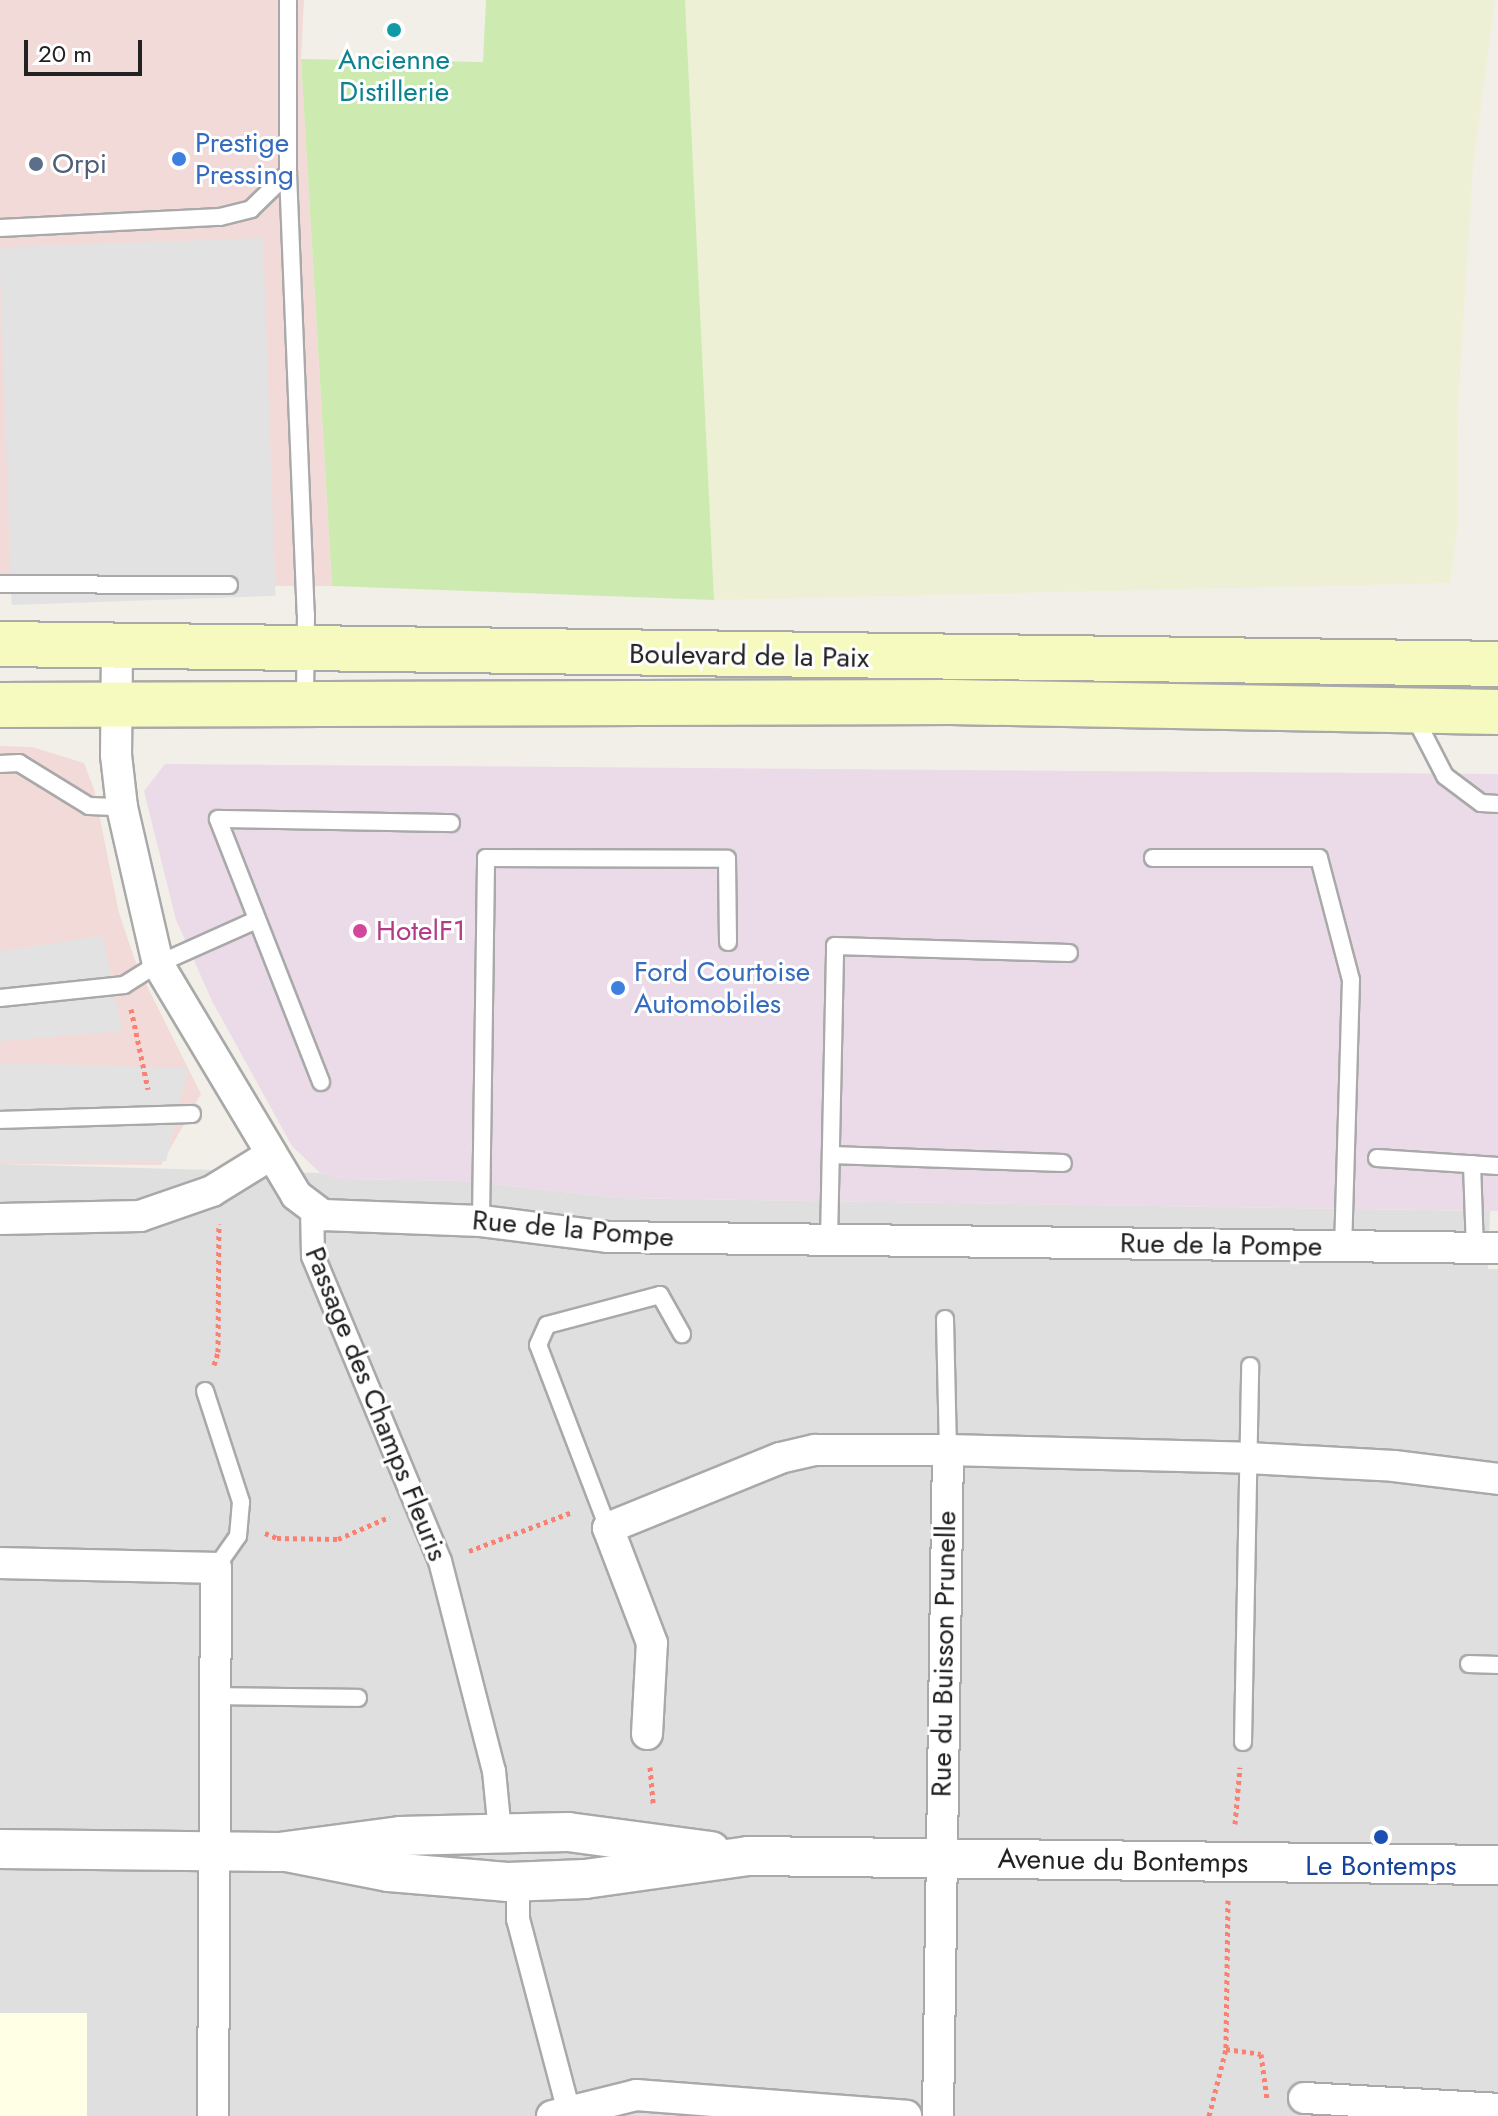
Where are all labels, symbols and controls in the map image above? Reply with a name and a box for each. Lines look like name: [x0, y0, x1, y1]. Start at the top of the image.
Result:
marker: Ancienne Distillerie: [385, 21, 403, 39]
scale bar: [28, 24, 146, 74]
text: 20 m: [38, 36, 92, 71]
place label: Ancienne Distillerie: [338, 43, 450, 109]
place label: Prestige Pressing: [195, 126, 294, 192]
place label: Orpi: [52, 147, 107, 181]
marker: Prestige Pressing: [170, 150, 188, 168]
marker: Orpi: [27, 155, 45, 173]
street label: Boulevard de la Paix: [629, 637, 869, 675]
place label: HotelF1: [376, 914, 465, 948]
marker: HotelF1: [351, 922, 369, 940]
place label: Ford Courtoise Automobiles: [634, 955, 810, 1021]
marker: Ford Courtoise Automobiles: [609, 979, 627, 997]
street label: Rue de la Pompe: [471, 1203, 675, 1255]
street label: Rue de la Pompe: [1120, 1226, 1322, 1264]
street label: Passage des Champs Fleuris: [298, 1242, 454, 1566]
street label: Rue du Buisson Prunelle: [925, 1511, 963, 1797]
marker: Le Bontemps: [1372, 1828, 1390, 1846]
street label: Avenue du Bontemps: [997, 1842, 1249, 1880]
place label: Le Bontemps: [1305, 1849, 1457, 1883]

